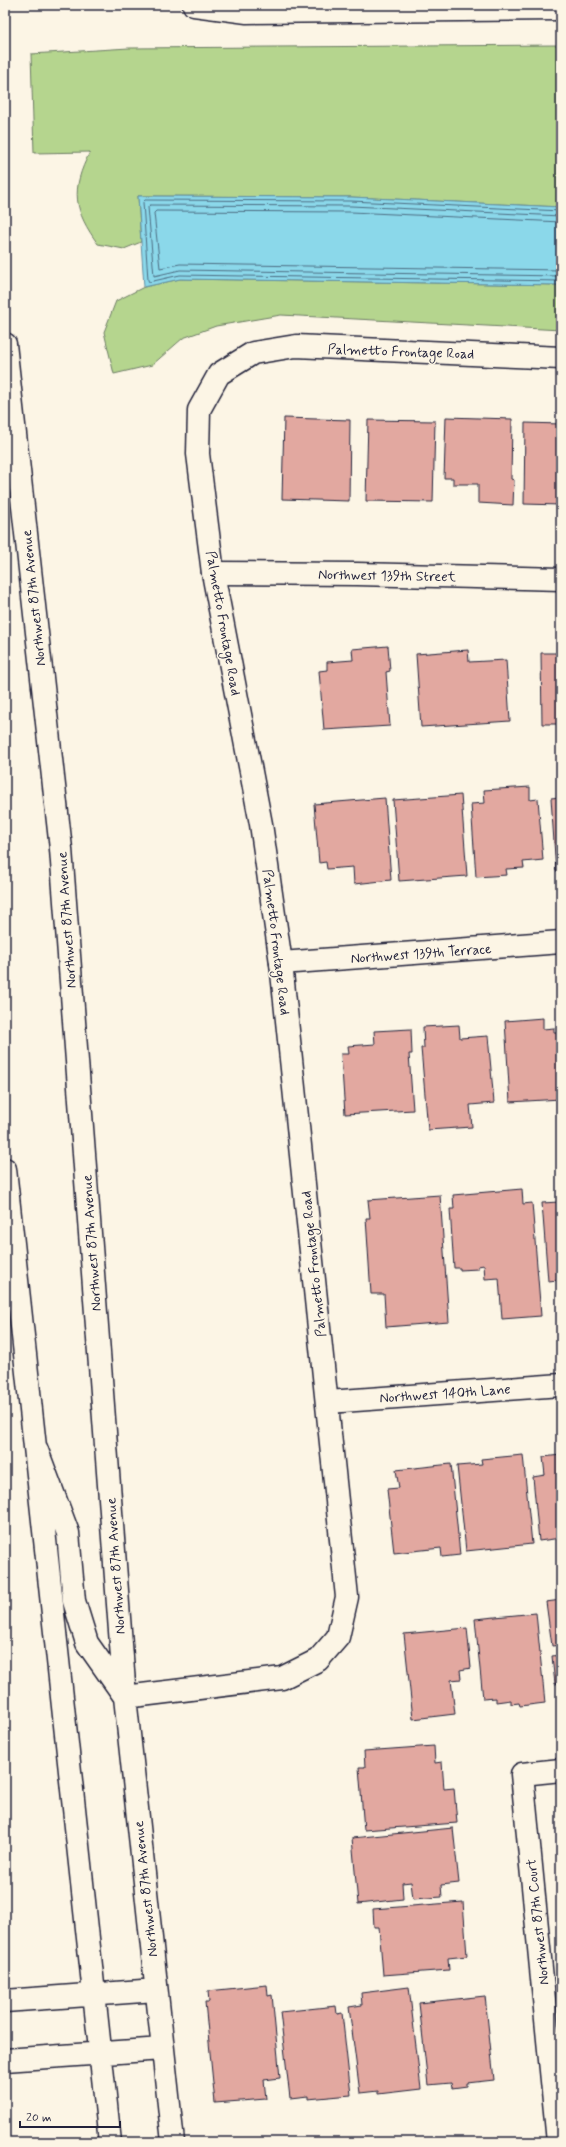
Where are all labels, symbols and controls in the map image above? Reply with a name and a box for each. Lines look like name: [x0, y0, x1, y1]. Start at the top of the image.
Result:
street label: Palmetto Frontage Road: [327, 340, 475, 365]
street label: Northwest 87th Avenue: [18, 529, 50, 667]
street label: Palmetto Frontage Road: [200, 549, 245, 697]
street label: Northwest 139th Street: [318, 566, 457, 586]
street label: Northwest 87th Avenue: [53, 851, 81, 989]
street label: Palmetto Frontage Road: [257, 868, 294, 1016]
street label: Northwest 139th Terrace: [350, 940, 493, 968]
street label: Northwest 87th Avenue: [78, 1174, 106, 1312]
street label: Palmetto Frontage Road: [297, 1190, 332, 1338]
street label: Northwest 140th Lane: [379, 1380, 511, 1408]
street label: Northwest 87th Avenue: [102, 1497, 130, 1635]
street label: Northwest 87th Avenue: [130, 1820, 162, 1958]
street label: Northwest 87th Court: [522, 1858, 554, 1986]
scale bar: [20, 2103, 120, 2129]
text: 20 m: [26, 2110, 52, 2126]

